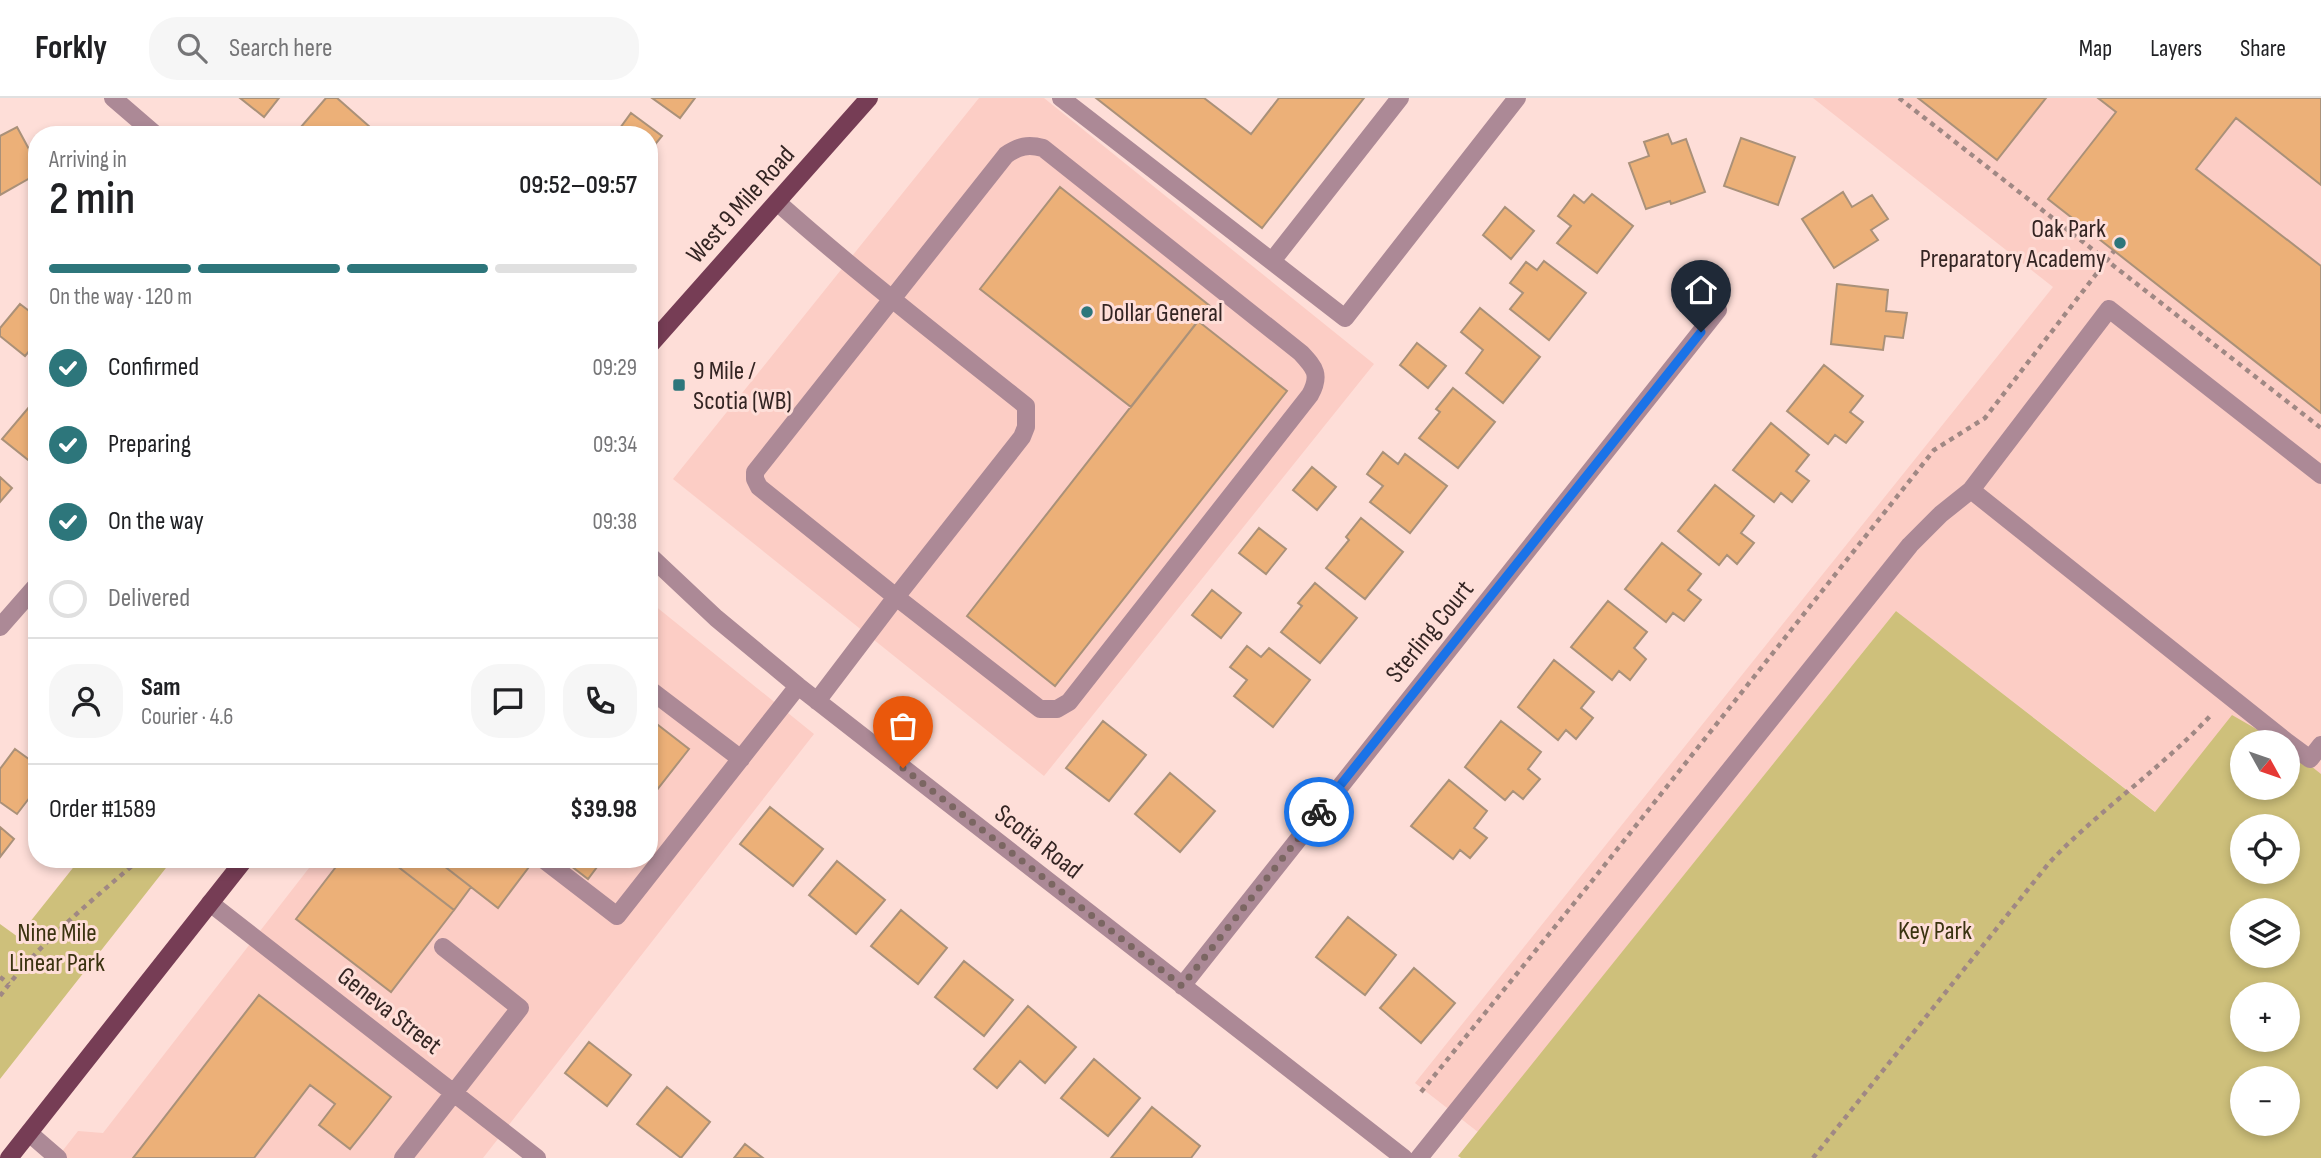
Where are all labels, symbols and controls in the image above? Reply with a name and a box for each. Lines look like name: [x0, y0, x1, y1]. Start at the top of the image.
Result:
search box: [149, 17, 639, 80]
text: Forkly: [35, 28, 107, 68]
icon: search: [173, 29, 211, 67]
text: Search here: [229, 33, 332, 64]
text: Map: [2079, 34, 2112, 63]
text: Layers: [2150, 34, 2202, 63]
text: Share: [2240, 34, 2286, 63]
street label: West 9 Mile Road: [680, 140, 802, 270]
text: Arriving in: [49, 146, 127, 174]
text: 09:52–09:57: [519, 170, 637, 201]
text: 2 min: [49, 172, 135, 227]
place label: Oak Park Preparatory Academy: [1920, 214, 2106, 275]
marker: Oak Park Preparatory Academy: [2112, 235, 2128, 251]
pin: [1671, 260, 1731, 332]
icon: home: [1682, 271, 1720, 309]
text: On the way · 120 m: [49, 283, 192, 311]
place label: Dollar General: [1101, 298, 1223, 329]
marker: Dollar General: [1079, 304, 1095, 320]
icon: check: [49, 349, 87, 387]
text: Confirmed: [108, 352, 199, 383]
text: 09:29: [593, 354, 637, 382]
place label: 9 Mile / Scotia (WB): [693, 356, 792, 417]
marker: 9 Mile / Scotia (WB): [671, 377, 687, 393]
icon: check: [49, 426, 87, 464]
text: Preparing: [108, 429, 191, 460]
text: 09:34: [593, 431, 637, 459]
icon: check: [49, 503, 87, 541]
text: On the way: [108, 506, 204, 537]
text: 09:38: [592, 508, 637, 536]
street label: Sterling Court: [1380, 575, 1481, 689]
text: Delivered: [108, 583, 190, 614]
button: person: [49, 664, 123, 738]
button: chat: [471, 664, 545, 738]
button: phone: [563, 664, 637, 738]
text: Sam: [141, 672, 181, 703]
pin: [873, 696, 933, 768]
text: Courier · 4.6: [141, 703, 233, 731]
icon: bag: [884, 707, 922, 745]
north arrow: [2230, 730, 2300, 800]
map controls: [2230, 730, 2300, 1136]
courier: [1284, 777, 1354, 847]
icon: bike: [1300, 793, 1338, 831]
text: Order #1589: [49, 794, 156, 825]
text: $39.98: [570, 794, 637, 825]
street label: Scotia Road: [988, 798, 1088, 886]
button: locate: [2230, 814, 2300, 884]
button: layers: [2230, 898, 2300, 968]
park label: Key Park: [1898, 916, 1972, 947]
park label: Nine Mile Linear Park: [9, 918, 105, 979]
street label: Geneva Street: [331, 961, 447, 1061]
button: +: [2230, 982, 2300, 1052]
button: −: [2230, 1066, 2300, 1136]

